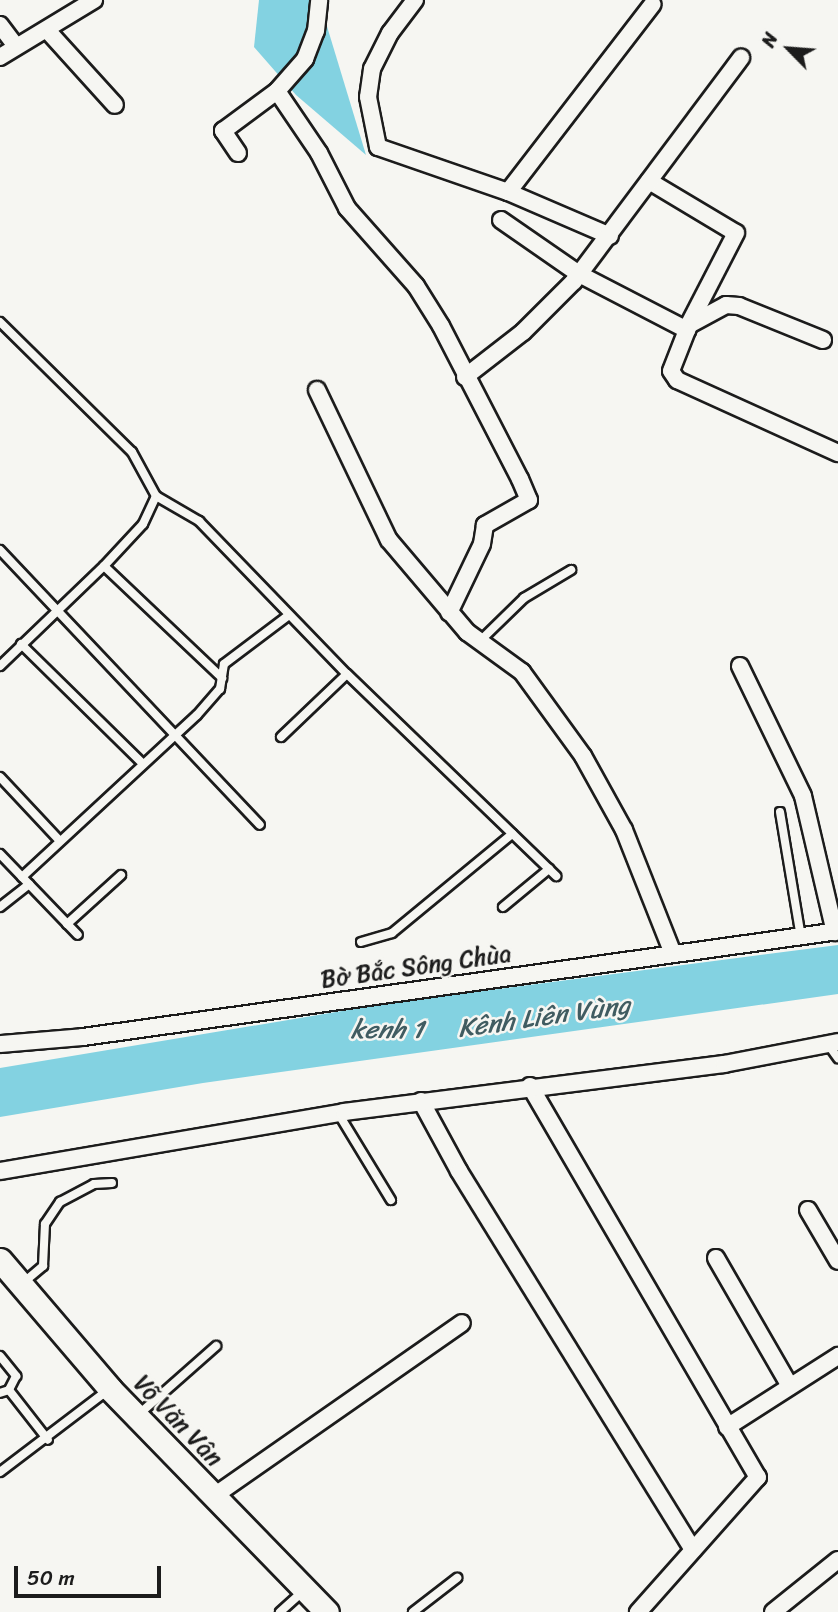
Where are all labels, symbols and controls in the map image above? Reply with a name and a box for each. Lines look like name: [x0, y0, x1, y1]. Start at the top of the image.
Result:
north arrow: [754, 14, 824, 84]
text: N: [752, 27, 787, 53]
street label: Bờ Bắc Sông Chùa: [319, 939, 513, 995]
water label: Kênh Liên Vùng: [457, 990, 631, 1044]
water label: kenh 1: [351, 1014, 423, 1046]
street label: Võ Văn Vân: [129, 1371, 227, 1471]
scale bar: [18, 1552, 164, 1596]
text: 50 m: [27, 1559, 75, 1597]

